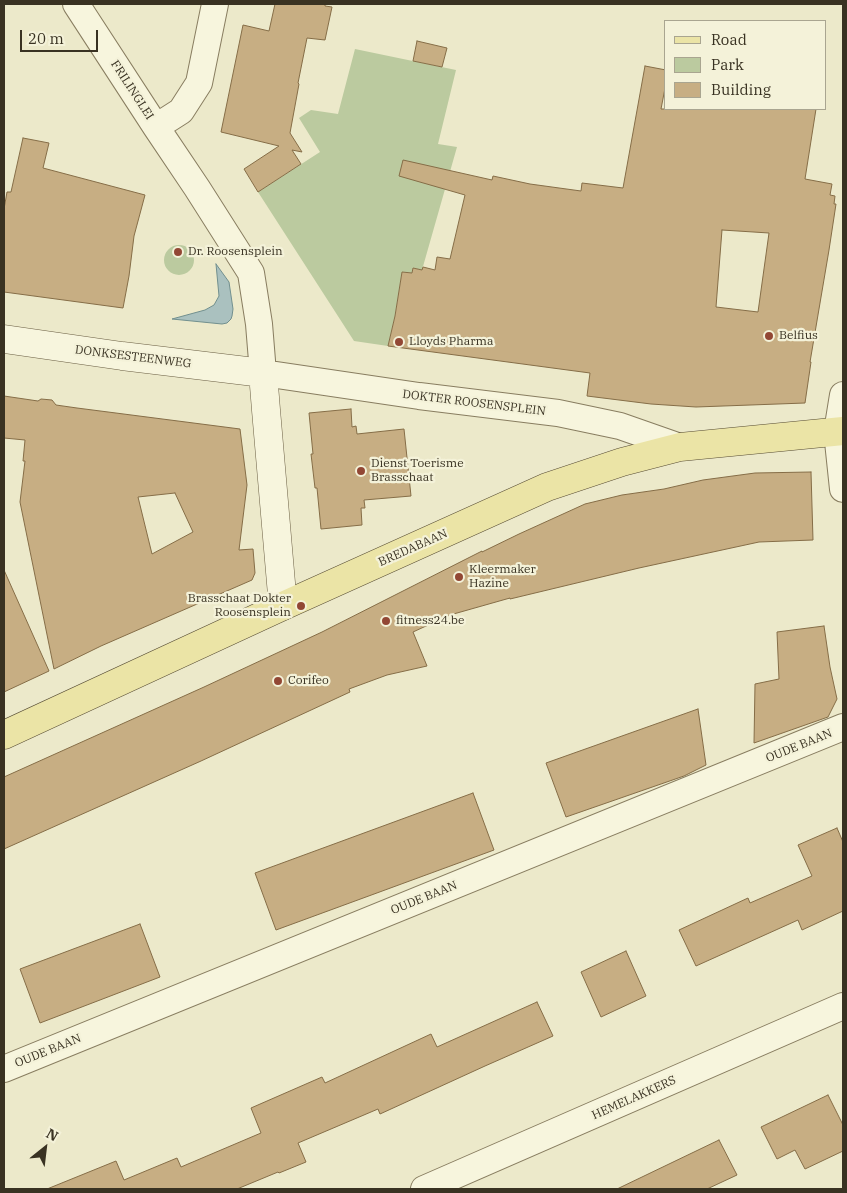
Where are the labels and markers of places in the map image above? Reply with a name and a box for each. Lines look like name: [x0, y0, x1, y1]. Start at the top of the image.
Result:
place label: Dr. Roosensplein: [188, 245, 283, 259]
marker: Dr. Roosensplein: [172, 246, 184, 258]
place label: Belfius: [779, 329, 818, 343]
marker: Belfius: [763, 330, 775, 342]
place label: Lloyds Pharma: [409, 335, 494, 349]
marker: Lloyds Pharma: [393, 336, 405, 348]
place label: Dienst Toerisme Brasschaat: [371, 457, 464, 485]
marker: Dienst Toerisme Brasschaat: [355, 465, 367, 477]
place label: Kleermaker Hazine: [469, 563, 536, 591]
marker: Kleermaker Hazine: [453, 571, 465, 583]
place label: Brasschaat Dokter Roosensplein: [188, 592, 291, 620]
marker: Brasschaat Dokter Roosensplein: [295, 600, 307, 612]
place label: fitness24.be: [396, 614, 465, 628]
marker: fitness24.be: [380, 615, 392, 627]
place label: Corifeo: [288, 674, 329, 688]
marker: Corifeo: [272, 675, 284, 687]

